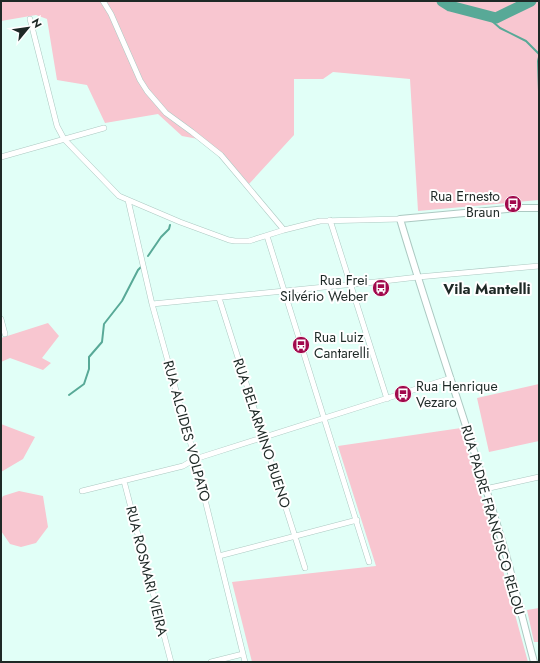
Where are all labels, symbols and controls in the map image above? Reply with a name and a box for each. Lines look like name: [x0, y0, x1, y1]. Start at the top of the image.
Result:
north arrow: [8, 8, 48, 48]
text: N: [28, 15, 46, 31]
place label: Rua Ernesto Braun: [430, 186, 500, 222]
bus stop icon: Rua Ernesto Braun: [503, 194, 523, 214]
place label: Rua Frei Silvério Weber: [280, 270, 368, 306]
bus stop icon: Rua Frei Silvério Weber: [371, 278, 391, 298]
district label: Vila Mantelli: [442, 278, 531, 300]
place label: Rua Luiz Cantarelli: [314, 327, 370, 363]
bus stop icon: Rua Luiz Cantarelli: [291, 335, 311, 355]
street label: RUA BELARMINO BUENO: [228, 356, 296, 510]
street label: RUA ALCIDES VOLPATO: [159, 358, 215, 504]
place label: Rua Henrique Vezaro: [416, 376, 498, 412]
bus stop icon: Rua Henrique Vezaro: [393, 384, 413, 404]
street label: RUA PADRE FRANCISCO RELOU: [456, 423, 530, 617]
street label: RUA ROSMARI VIEIRA: [121, 504, 173, 639]

